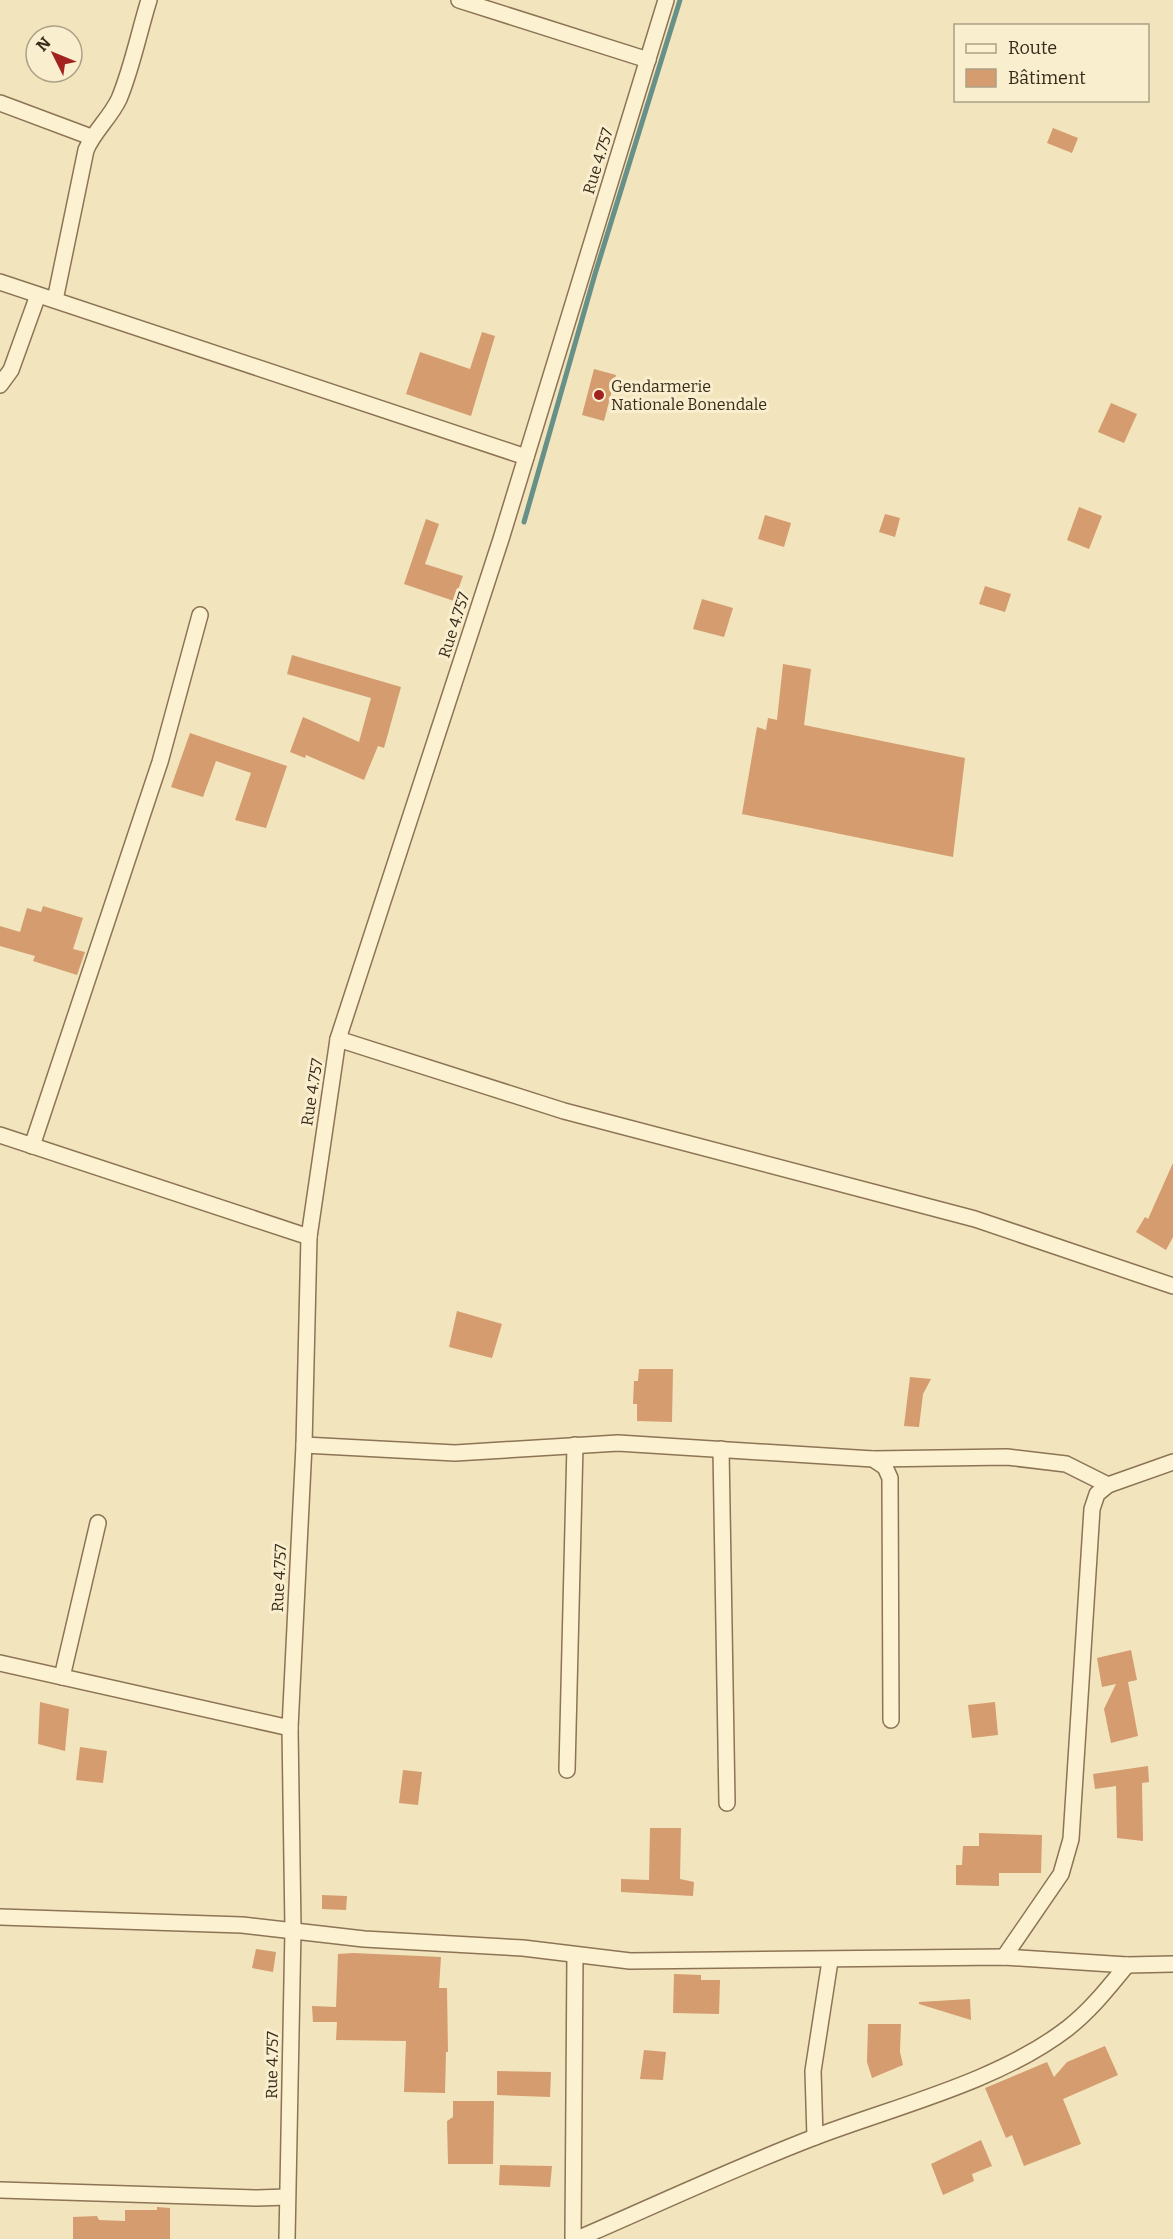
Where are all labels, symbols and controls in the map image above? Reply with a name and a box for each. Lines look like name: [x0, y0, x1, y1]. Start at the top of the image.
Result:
north arrow: [24, 24, 84, 84]
legend: [954, 24, 1149, 102]
text: N: [32, 33, 55, 55]
text: Route: [1008, 37, 1057, 59]
text: Bâtiment: [1008, 67, 1086, 89]
street label: Rue 4.757: [579, 126, 617, 196]
place label: Gendarmerie Nationale Bonendale: [611, 377, 767, 414]
marker: Gendarmerie Nationale Bonendale: [592, 388, 606, 402]
street label: Rue 4.757: [434, 590, 474, 660]
street label: Rue 4.757: [297, 1057, 327, 1127]
street label: Rue 4.757: [268, 1544, 290, 1612]
street label: Rue 4.757: [262, 2031, 282, 2099]

